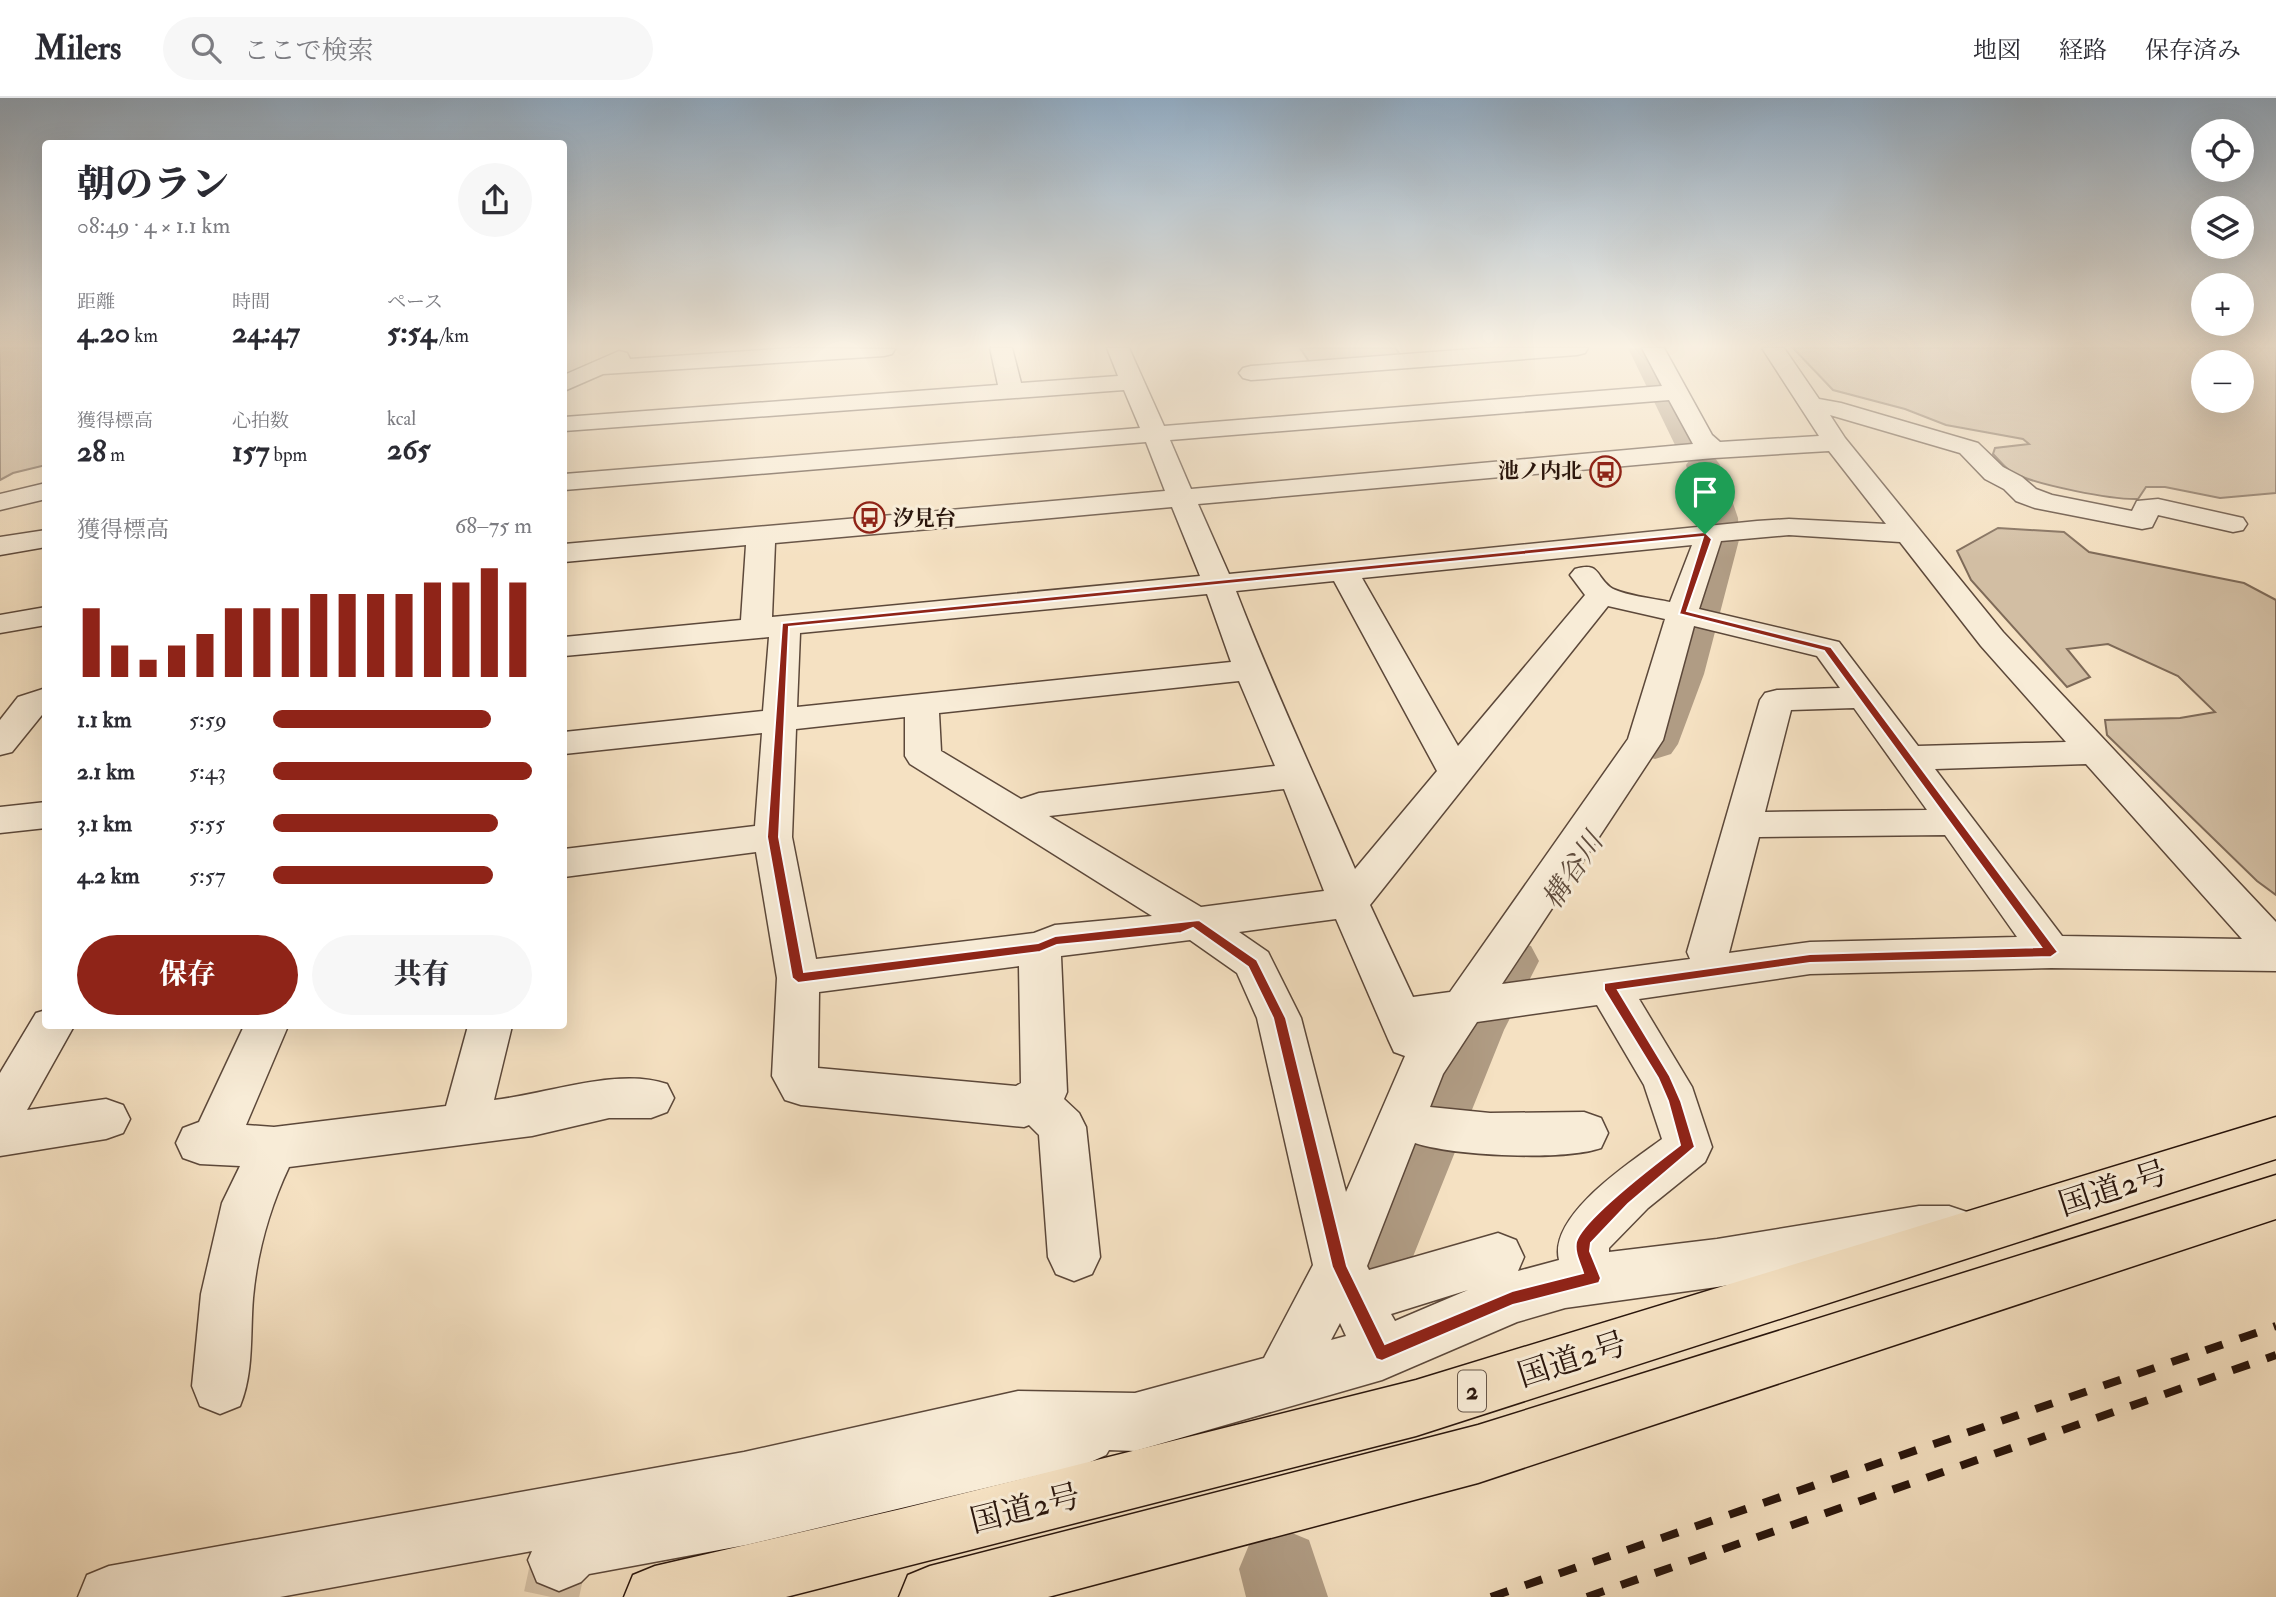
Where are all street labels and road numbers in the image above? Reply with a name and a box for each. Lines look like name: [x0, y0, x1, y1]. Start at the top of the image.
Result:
street label: 国道2号: [2054, 1153, 2173, 1225]
street label: 国道2号: [1513, 1324, 1632, 1396]
road number: 2: [1458, 1371, 1486, 1412]
street label: 国道2号: [966, 1476, 1085, 1542]

